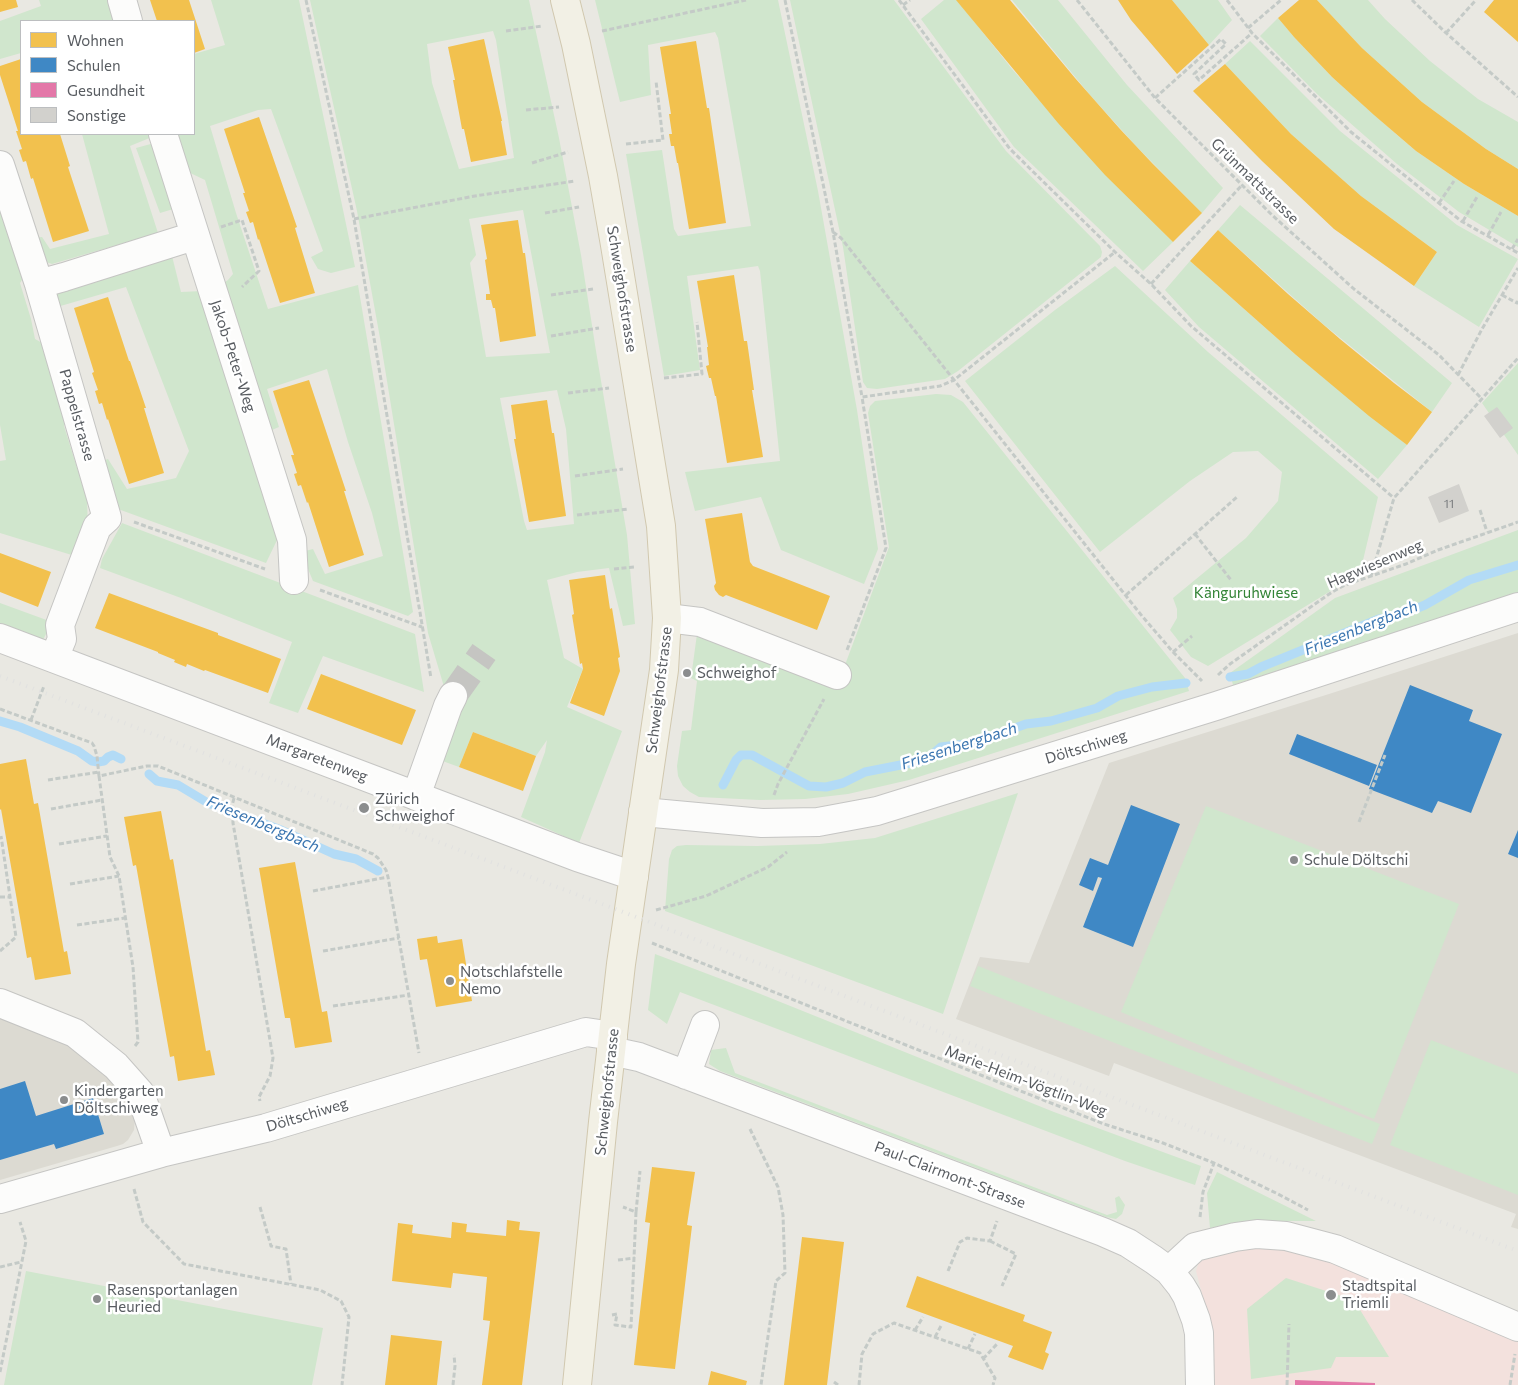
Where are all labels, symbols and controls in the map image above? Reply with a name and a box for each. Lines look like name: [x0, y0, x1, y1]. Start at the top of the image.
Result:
legend: [20, 20, 195, 135]
text: Wohnen: [67, 31, 124, 49]
text: Schulen: [67, 56, 121, 74]
text: Gesundheit: [67, 81, 145, 99]
text: Sonstige: [67, 106, 126, 124]
street label: Grünmattstrasse: [1207, 134, 1303, 228]
street label: Schweighofstrasse: [603, 225, 641, 353]
street label: Jakob-Peter-Weg: [206, 298, 260, 414]
street label: Pappelstrasse: [55, 367, 99, 463]
house number: 11: [1444, 497, 1454, 511]
street label: Hagwiesenweg: [1325, 536, 1425, 592]
park label: Känguruhwiese: [1194, 584, 1298, 602]
water label: Friesenbergbach: [1301, 596, 1421, 660]
street label: Schweighofstrasse: [642, 626, 676, 754]
place label: Schweighof: [697, 664, 777, 682]
marker: Schweighof: [681, 667, 693, 679]
water label: Friesenbergbach: [899, 718, 1019, 774]
street label: Döltschiweg: [1043, 726, 1129, 768]
street label: Margaretenweg: [264, 730, 370, 786]
place label: Zürich Schweighof: [375, 790, 455, 825]
water label: Friesenbergbach: [204, 792, 322, 856]
marker: Zürich Schweighof: [357, 801, 371, 815]
place label: Schule Döltschi: [1304, 851, 1408, 869]
marker: Schule Döltschi: [1288, 854, 1300, 866]
place label: Notschlafstelle Nemo: [460, 963, 563, 998]
marker: Notschlafstelle Nemo: [444, 975, 456, 987]
street label: Schweighofstrasse: [591, 1028, 623, 1156]
street label: Marie-Heim-Vögtlin-Weg: [942, 1042, 1110, 1120]
place label: Kindergarten Döltschiweg: [74, 1082, 163, 1117]
marker: Kindergarten Döltschiweg: [58, 1094, 70, 1106]
street label: Döltschiweg: [264, 1094, 350, 1136]
street label: Paul-Clairmont-Strasse: [872, 1138, 1028, 1212]
place label: Stadtspital Triemli: [1342, 1277, 1417, 1312]
place label: Rasensportanlagen Heuried: [107, 1281, 238, 1316]
marker: Stadtspital Triemli: [1324, 1288, 1338, 1302]
marker: Rasensportanlagen Heuried: [91, 1293, 103, 1305]

